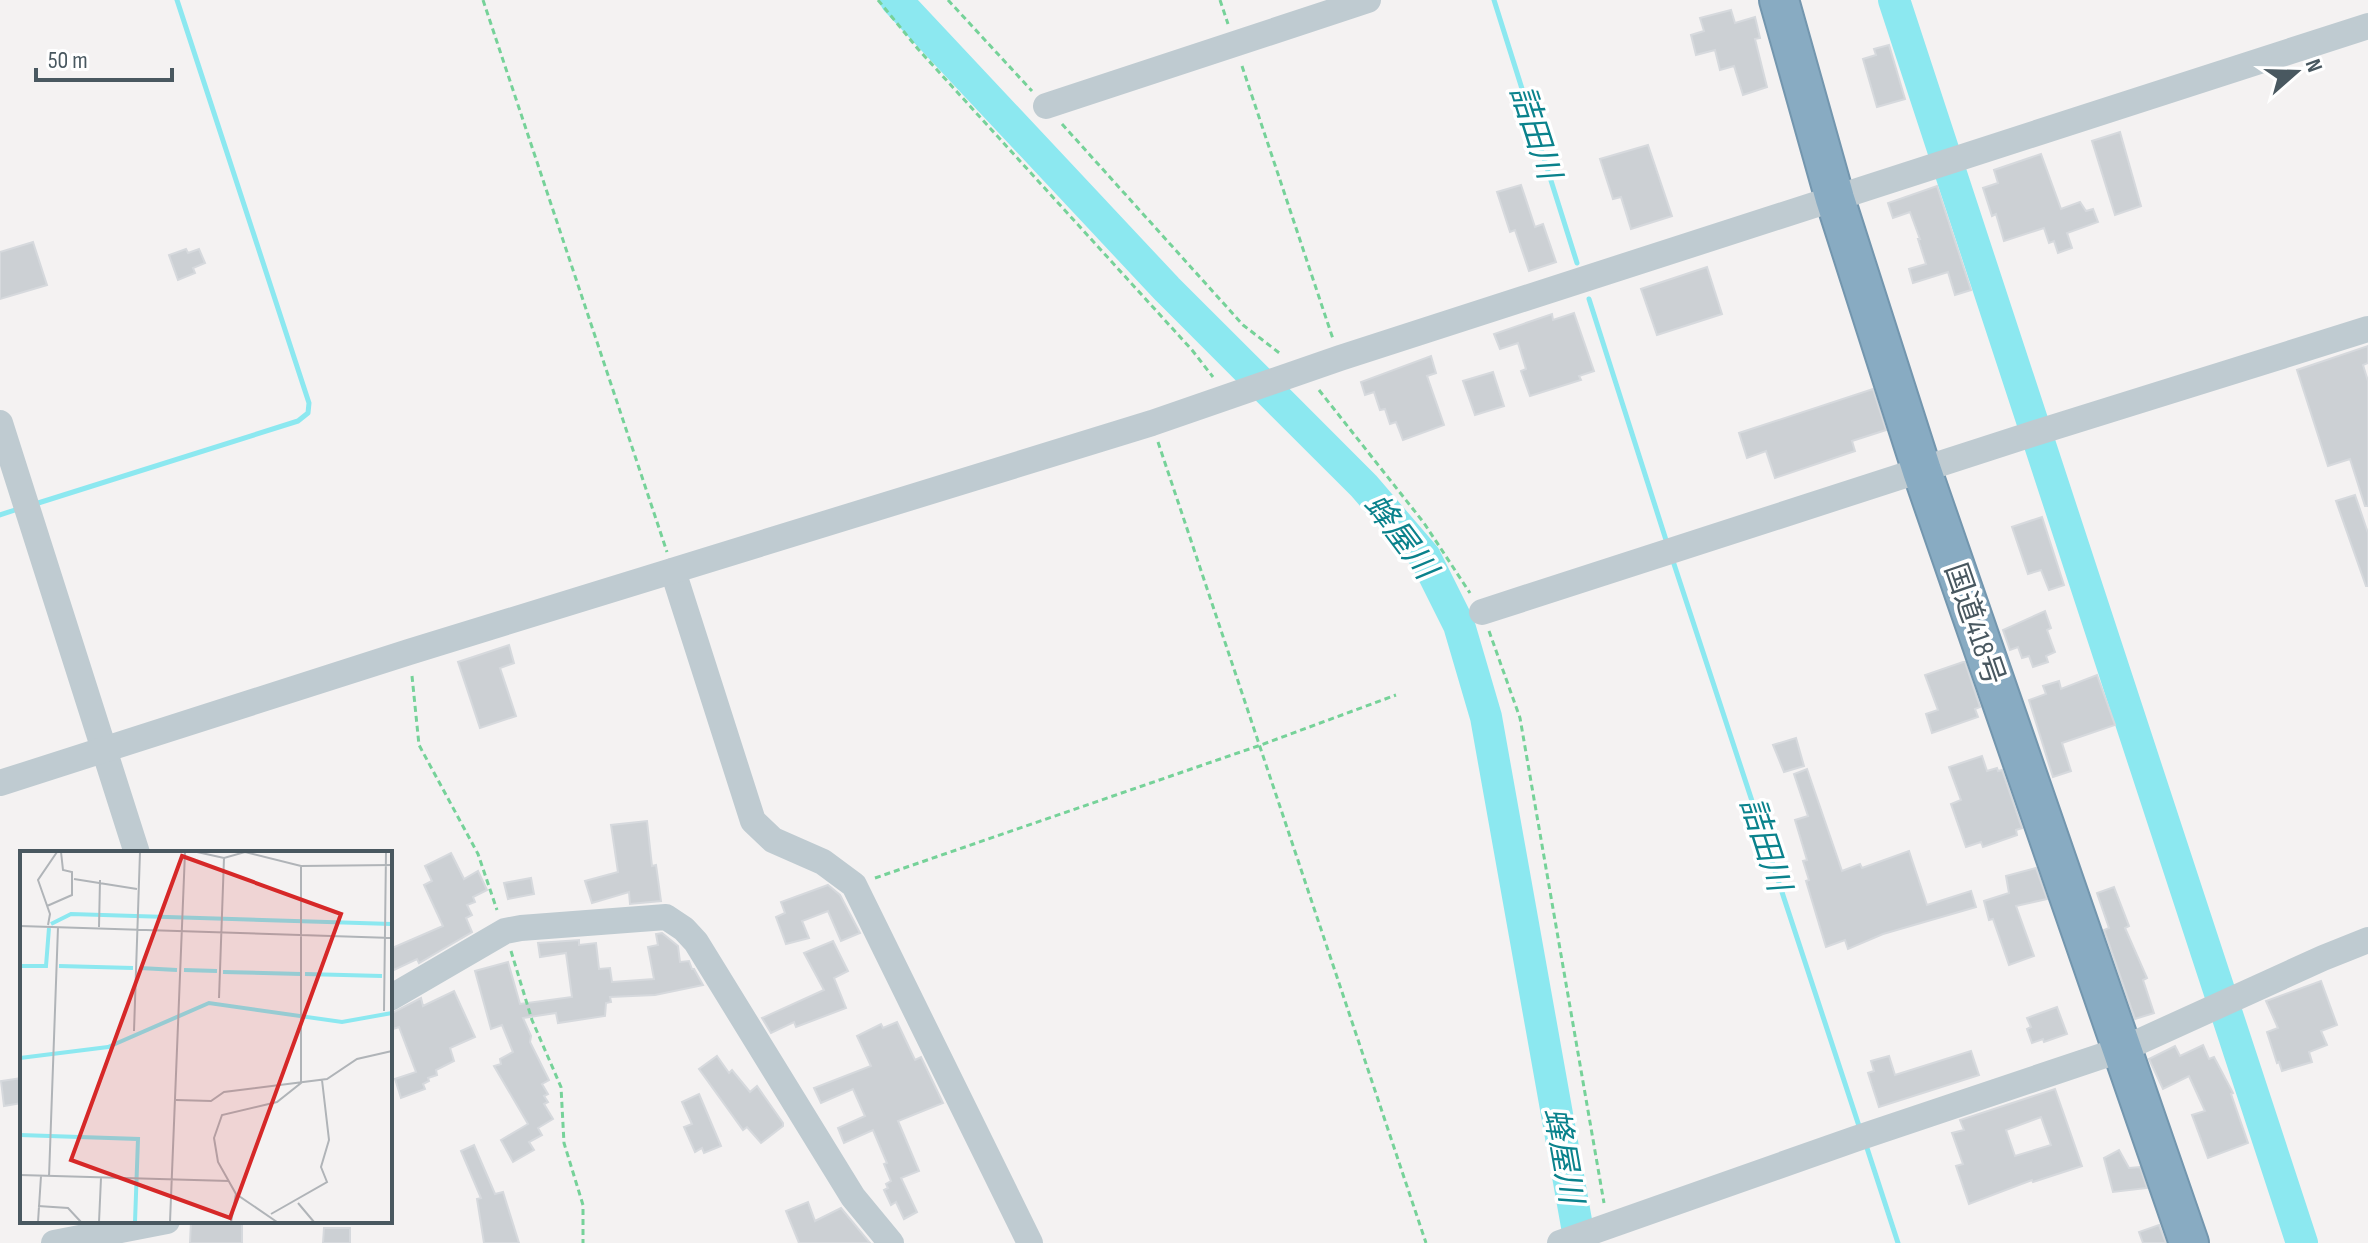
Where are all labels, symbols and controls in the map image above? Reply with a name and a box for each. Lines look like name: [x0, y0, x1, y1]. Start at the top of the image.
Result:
scale bar: [36, 32, 172, 82]
north arrow: [2256, 32, 2336, 112]
text: 50 m: [48, 46, 88, 75]
text: N: [2299, 56, 2328, 76]
water label: 詰田川: [1501, 81, 1569, 187]
water label: 蜂屋川: [1355, 487, 1446, 589]
street label: 国道418号: [1936, 559, 2012, 690]
water label: 詰田川: [1731, 793, 1799, 899]
inset map: [20, 851, 392, 1223]
water label: 蜂屋川: [1535, 1105, 1591, 1209]

